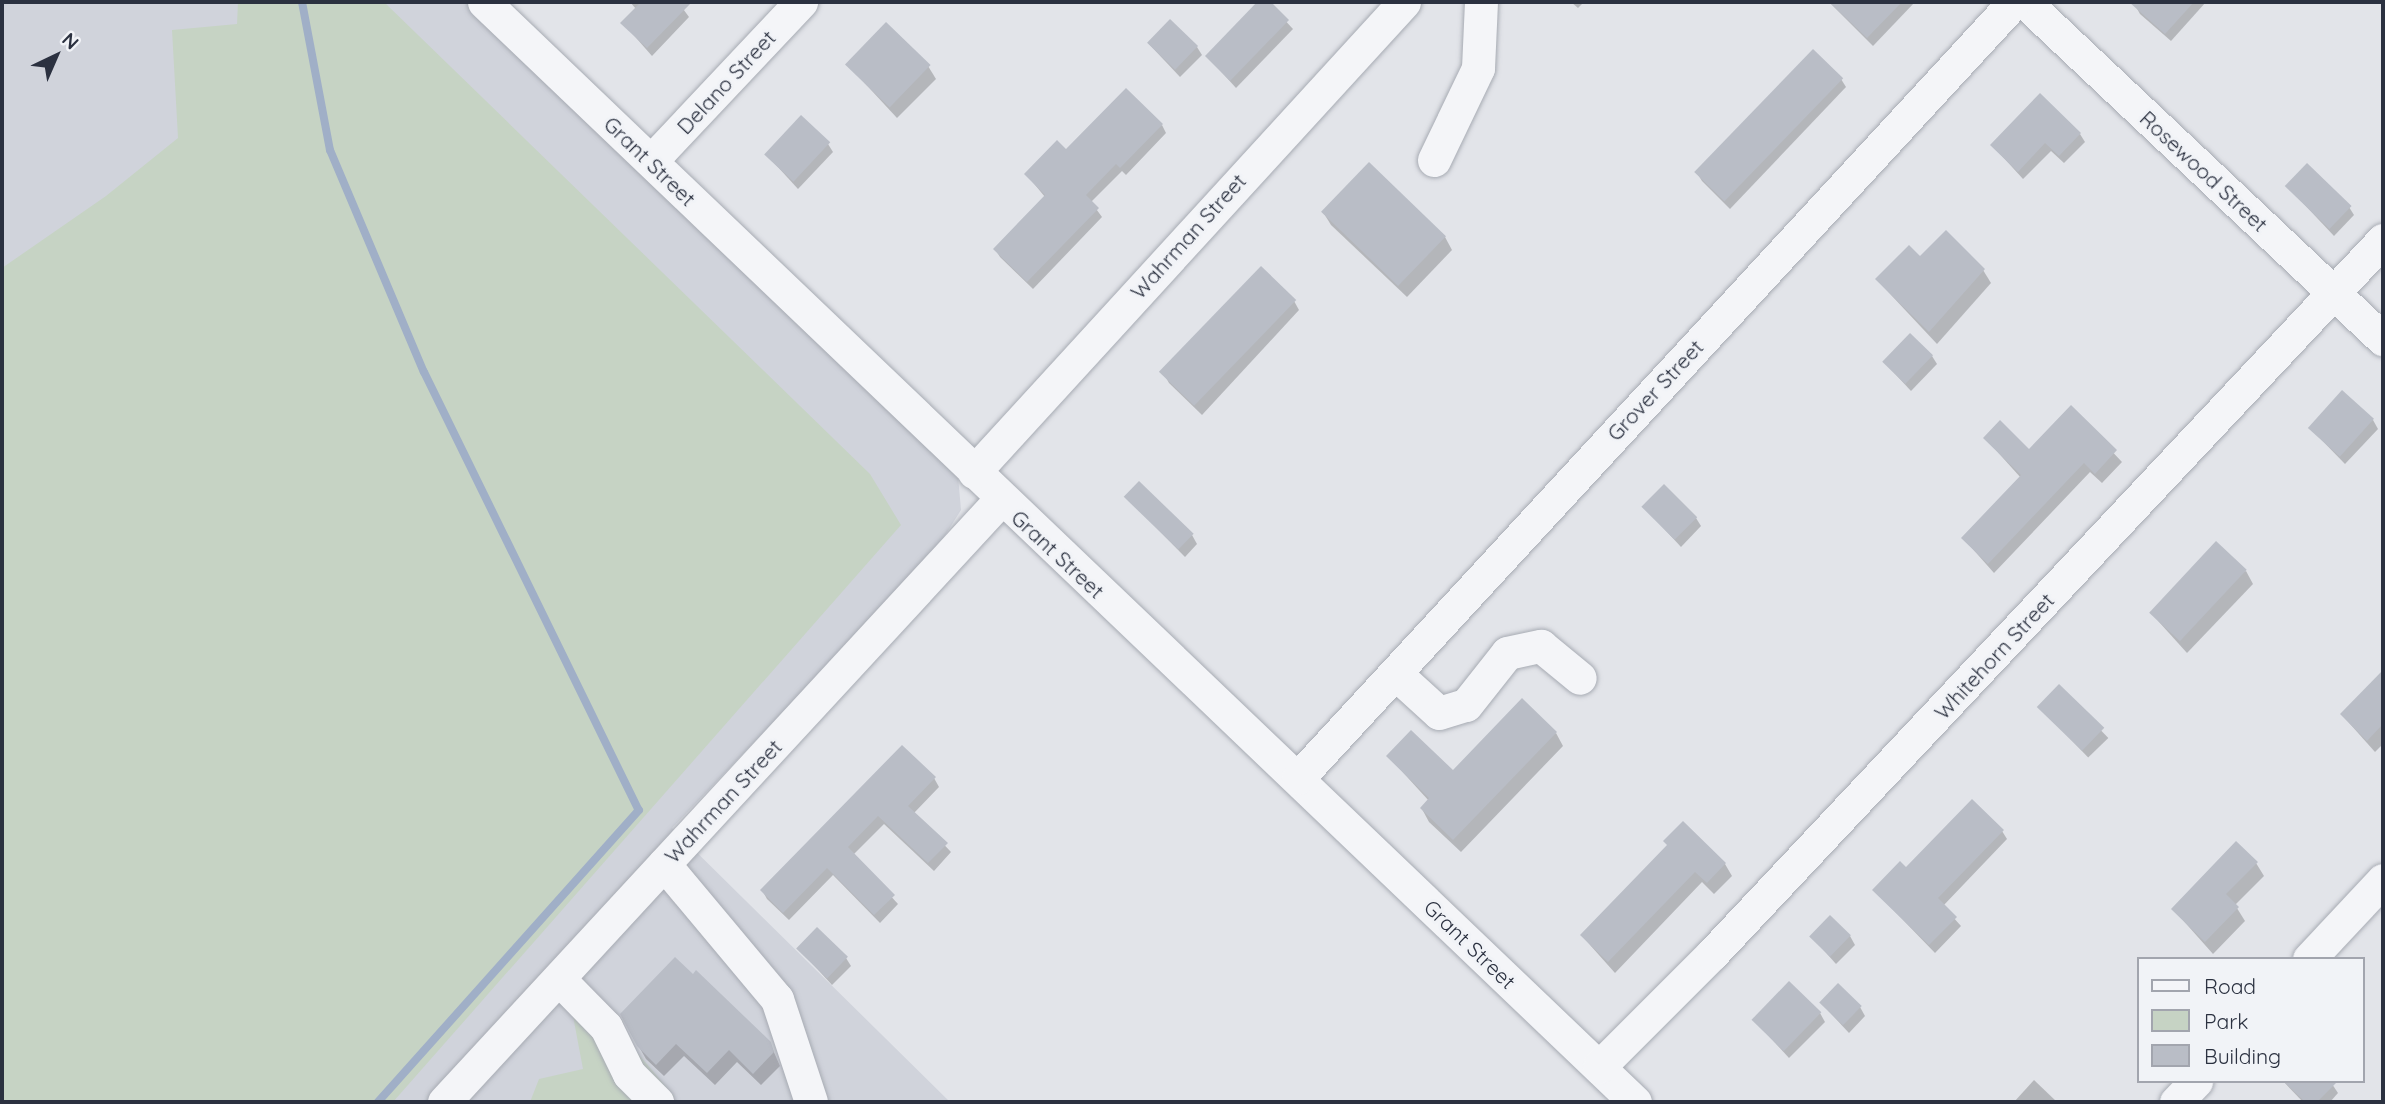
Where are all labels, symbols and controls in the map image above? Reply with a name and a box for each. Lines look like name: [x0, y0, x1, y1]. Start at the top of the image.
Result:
north arrow: [21, 21, 91, 91]
street label: Delano Street: [672, 25, 780, 139]
text: N: [57, 27, 84, 54]
street label: Rosewood Street: [2135, 105, 2273, 237]
street label: Grant Street: [599, 111, 701, 211]
street label: Wahrman Street: [1125, 168, 1251, 304]
street label: Grover Street: [1602, 334, 1708, 446]
street label: Grant Street: [1006, 505, 1110, 603]
street label: Whitehorn Street: [1929, 588, 2059, 724]
street label: Wahrman Street: [659, 734, 787, 868]
street label: Grant Street: [1419, 894, 1521, 994]
legend: [2136, 957, 2364, 1083]
text: Road: [2204, 973, 2256, 999]
text: Park: [2204, 1008, 2248, 1034]
text: Building: [2204, 1043, 2281, 1069]

